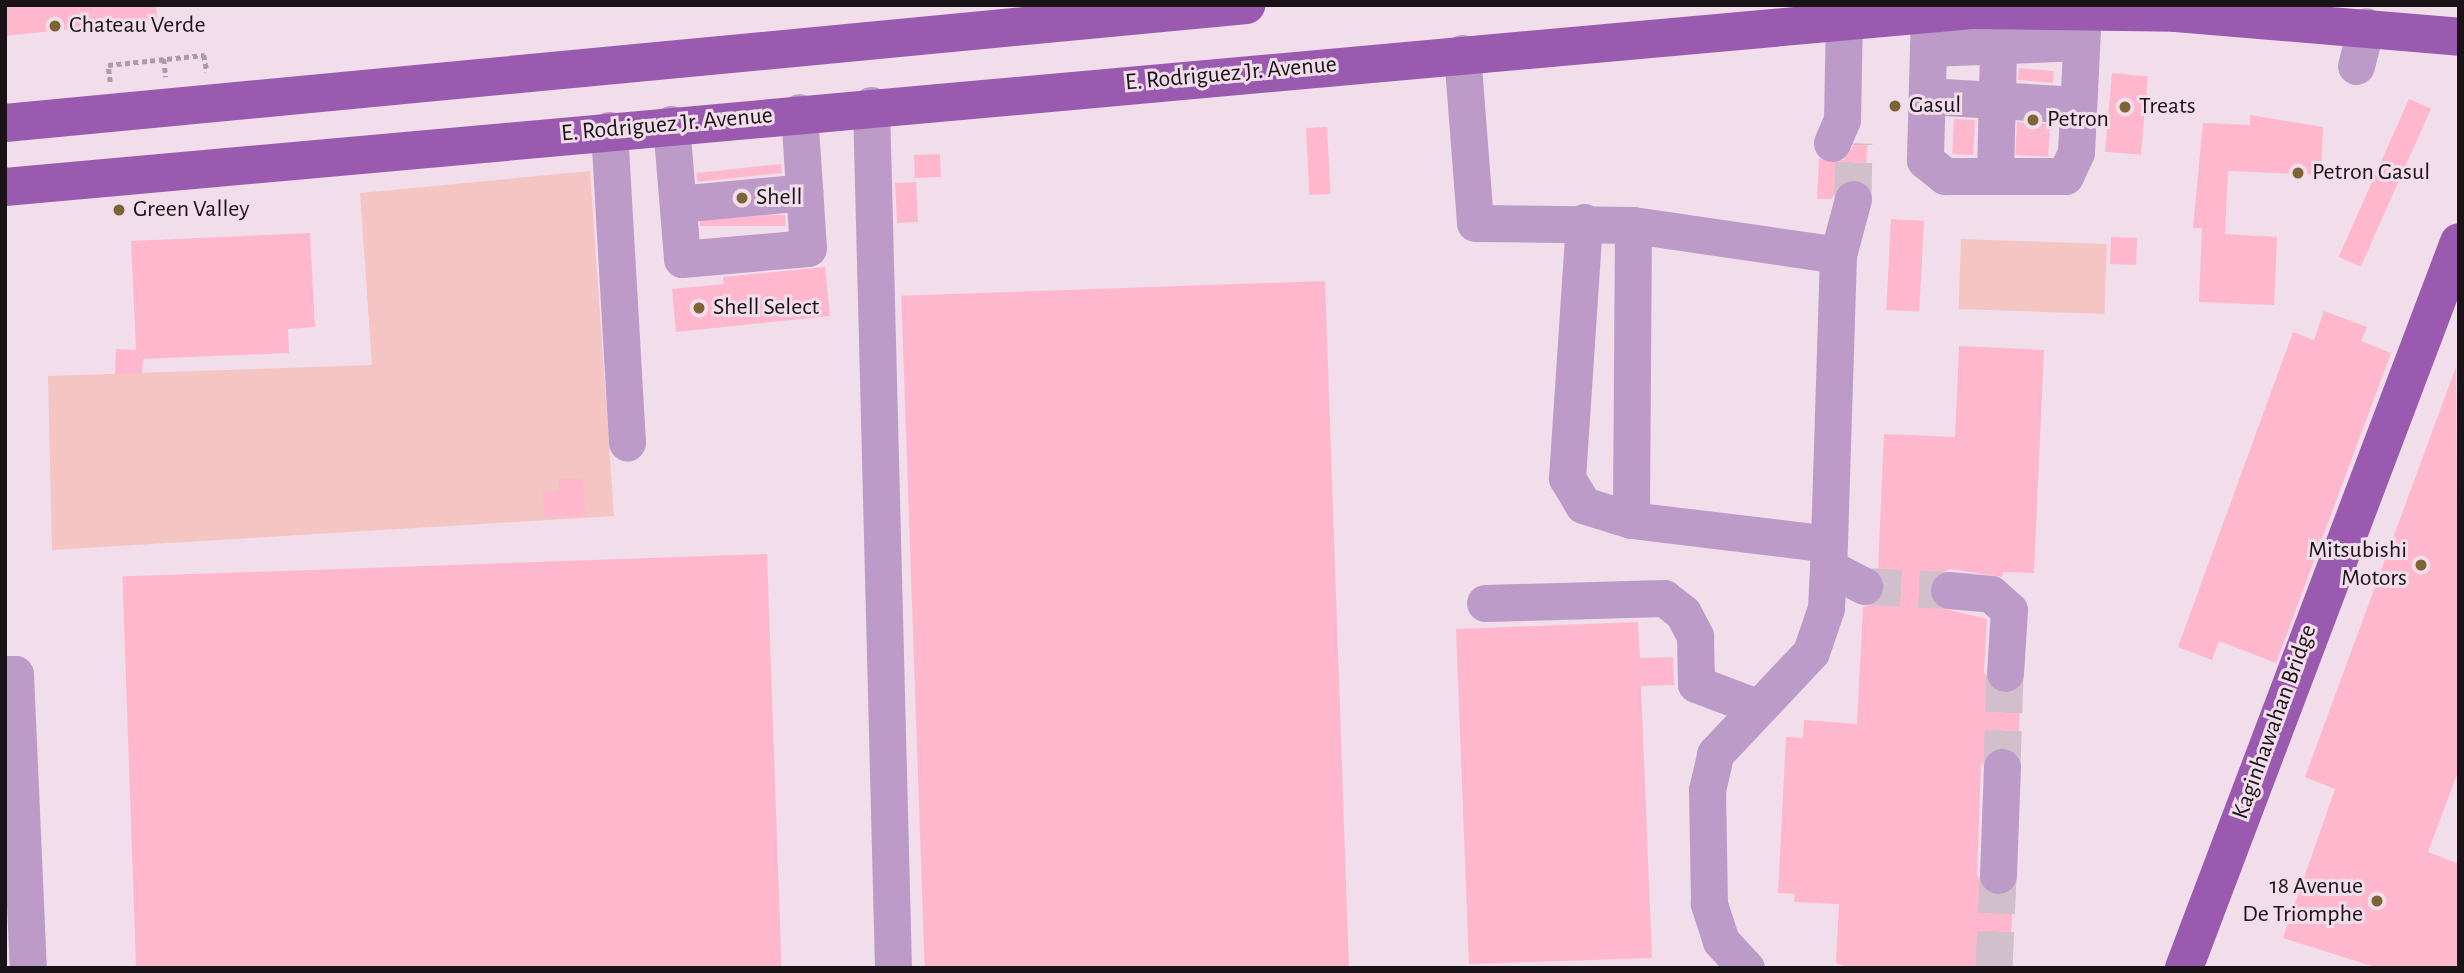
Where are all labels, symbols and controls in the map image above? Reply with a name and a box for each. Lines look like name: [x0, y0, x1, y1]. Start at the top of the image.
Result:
place label: Chateau Verde: [69, 12, 205, 40]
marker: Chateau Verde: [47, 18, 63, 34]
street label: E. Rodriguez Jr. Avenue: [1124, 50, 1338, 98]
place label: Gasul: [1909, 92, 1961, 120]
place label: Treats: [2139, 93, 2196, 121]
marker: Gasul: [1887, 98, 1903, 114]
marker: Treats: [2117, 99, 2133, 115]
street label: E. Rodriguez Jr. Avenue: [560, 101, 774, 149]
place label: Petron: [2047, 106, 2109, 134]
marker: Petron: [2025, 112, 2041, 128]
place label: Petron Gasul: [2312, 159, 2430, 187]
marker: Petron Gasul: [2290, 165, 2306, 181]
place label: Shell: [756, 184, 802, 212]
marker: Shell: [734, 190, 750, 206]
place label: Green Valley: [133, 196, 250, 224]
marker: Green Valley: [111, 202, 127, 218]
place label: Shell Select: [713, 294, 819, 322]
marker: Shell Select: [691, 300, 707, 316]
place label: Mitsubishi Motors: [2308, 537, 2407, 593]
marker: Mitsubishi Motors: [2413, 557, 2429, 573]
street label: Kaginhawahan Bridge: [2226, 621, 2324, 823]
place label: 18 Avenue De Triomphe: [2242, 873, 2363, 929]
marker: 18 Avenue De Triomphe: [2369, 893, 2385, 909]

